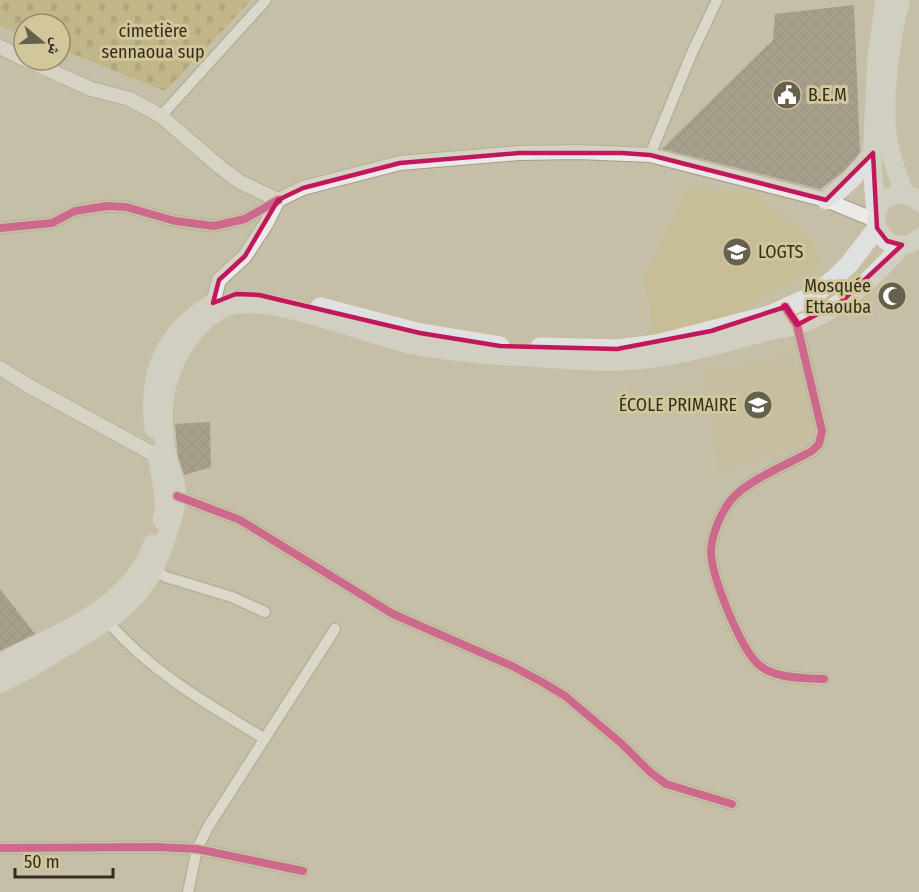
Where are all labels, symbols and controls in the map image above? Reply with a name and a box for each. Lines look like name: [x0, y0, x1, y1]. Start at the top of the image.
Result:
north arrow: [12, 12, 72, 72]
park label: cimetière sennaoua sup: [102, 20, 204, 63]
text: ش: [44, 36, 67, 58]
public building icon: B.E.M: [771, 79, 803, 111]
place label: B.E.M: [808, 84, 847, 106]
school or university icon: LOGTS: [721, 236, 753, 268]
place label: LOGTS: [758, 241, 803, 263]
place label: Mosquée Ettaouba: [804, 275, 871, 318]
mosque icon: Mosquée Ettaouba: [876, 280, 908, 312]
school or university icon: ÉCOLE PRIMAIRE: [742, 389, 774, 421]
place label: ÉCOLE PRIMAIRE: [619, 393, 737, 416]
scale bar: [15, 841, 112, 879]
text: 50 m: [24, 851, 60, 873]

